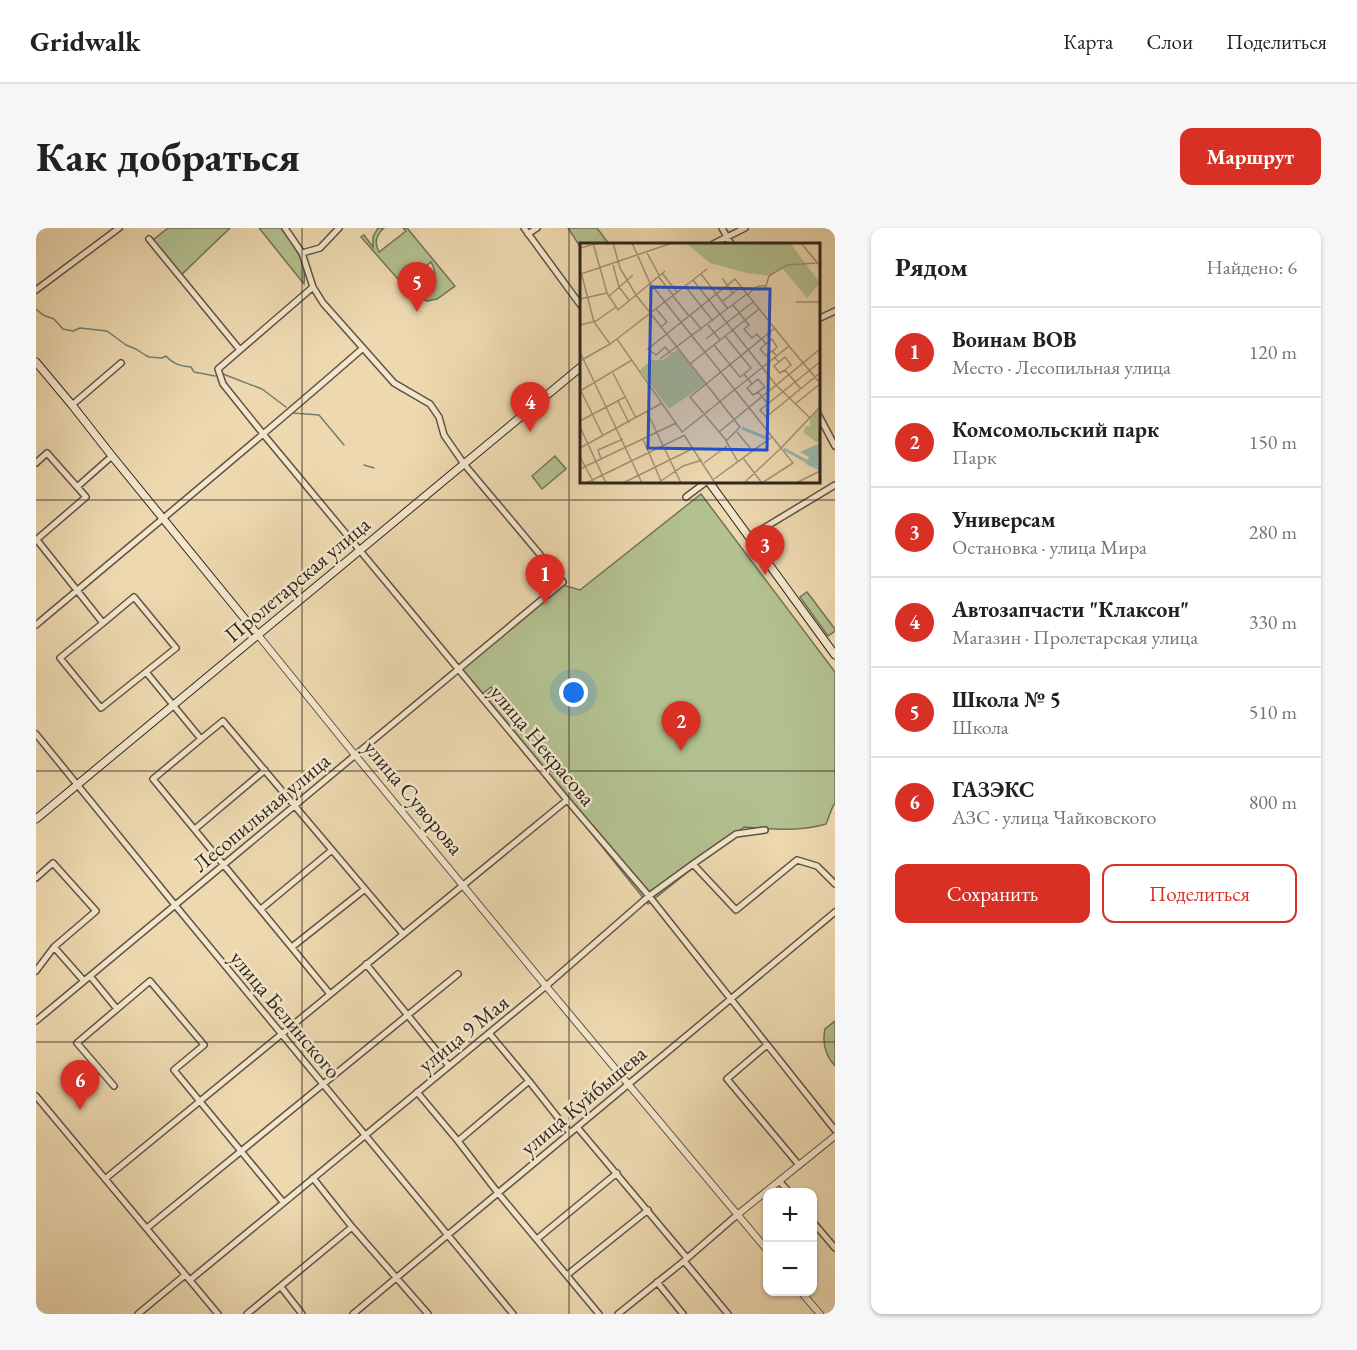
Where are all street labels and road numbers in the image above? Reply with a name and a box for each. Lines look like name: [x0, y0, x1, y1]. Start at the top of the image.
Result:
street label: Пролетарская улица: [218, 510, 376, 649]
street label: улица Некрасова: [483, 679, 602, 812]
street label: улица Суворова: [357, 734, 470, 861]
street label: Лесопильная улица: [186, 746, 336, 878]
street label: улица Белинского: [223, 944, 348, 1085]
street label: улица 9 Мая: [412, 988, 515, 1079]
street label: улица Куйбышева: [514, 1039, 653, 1162]

